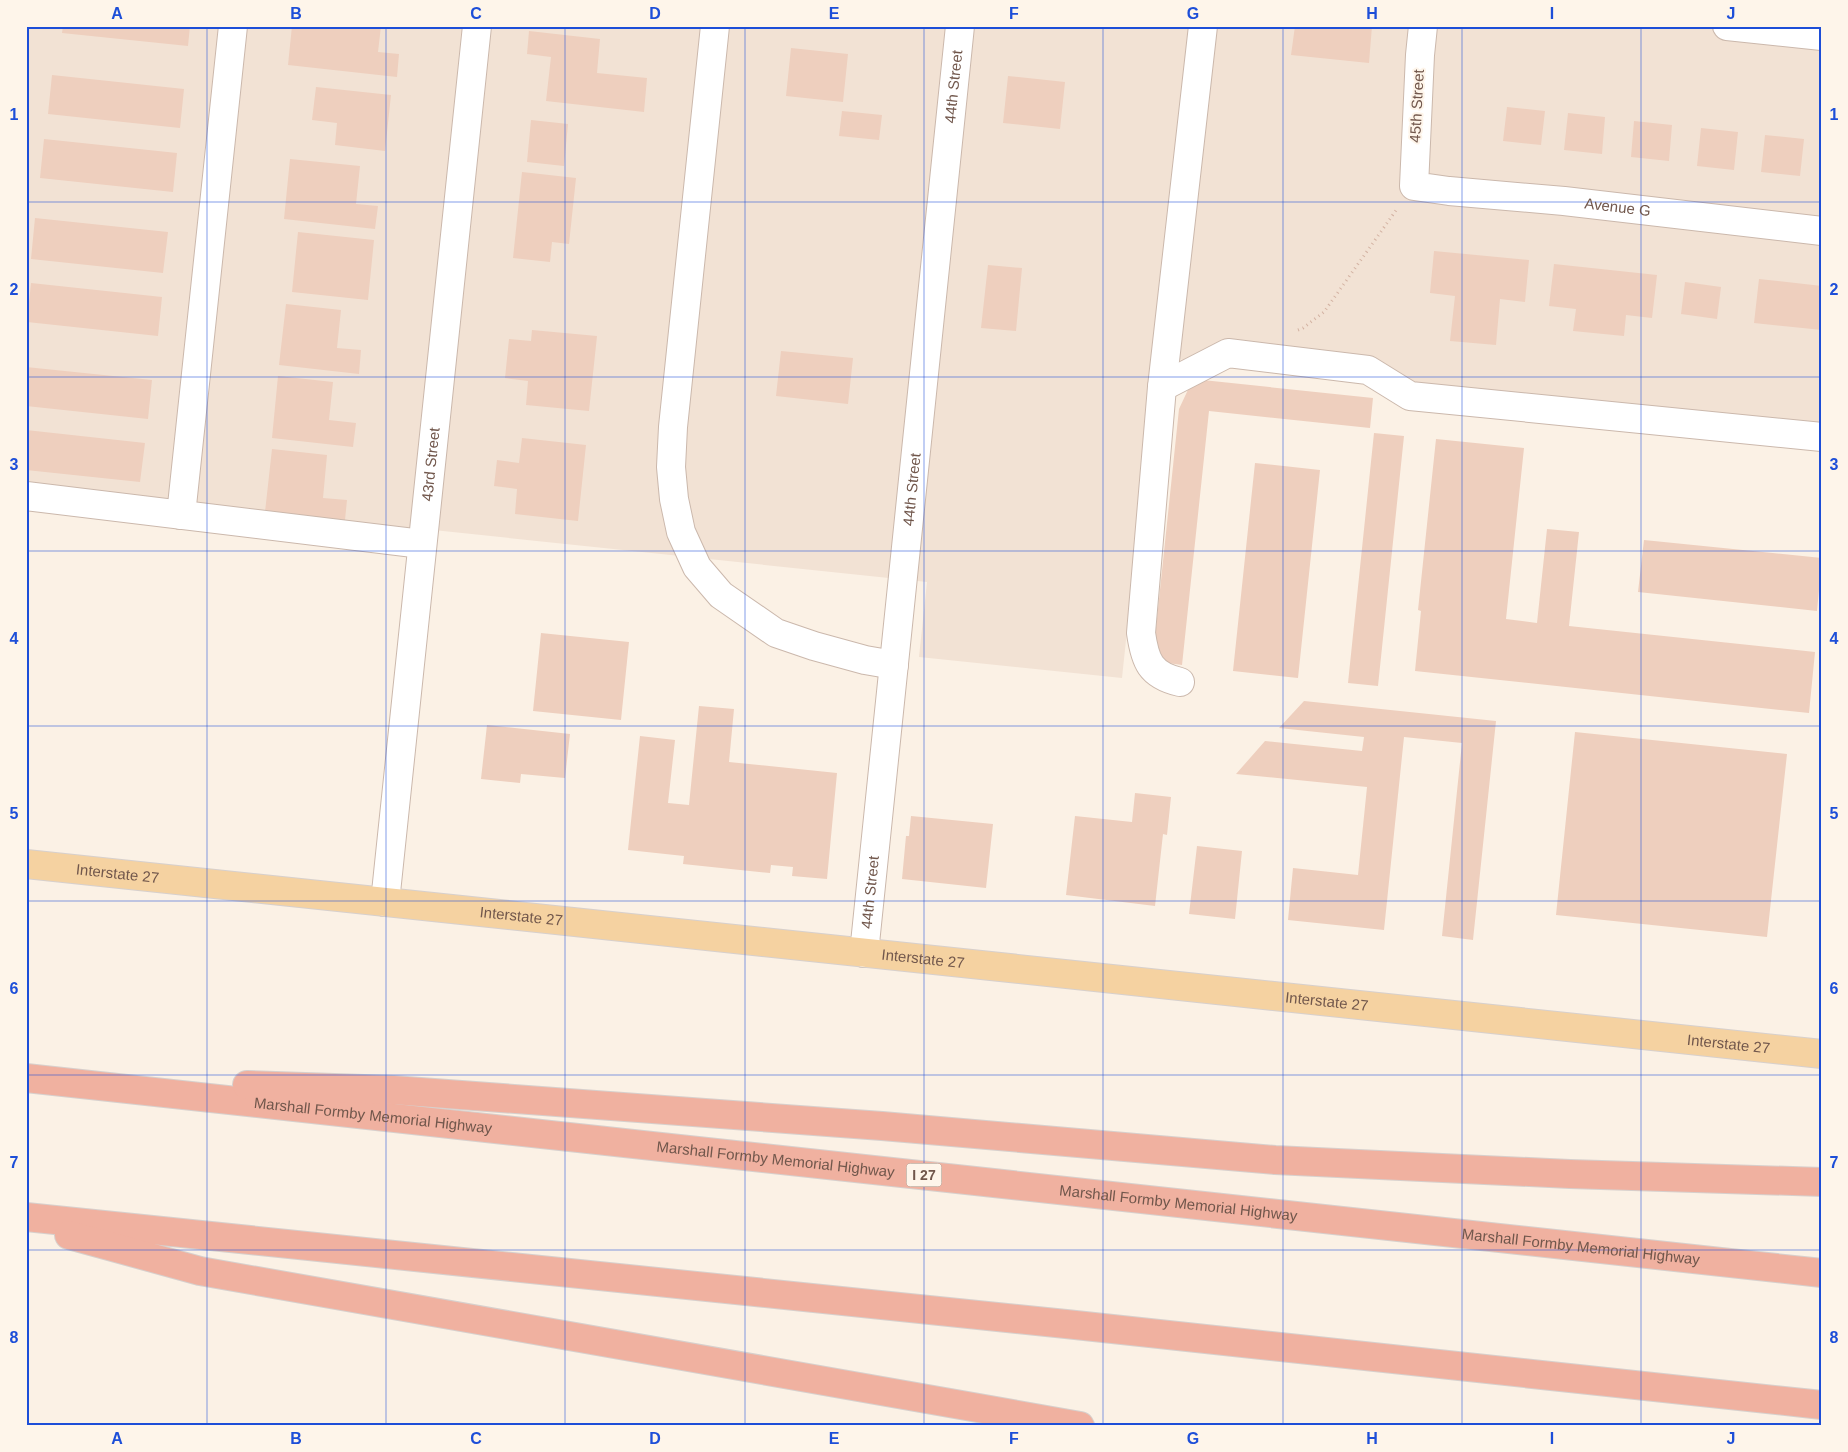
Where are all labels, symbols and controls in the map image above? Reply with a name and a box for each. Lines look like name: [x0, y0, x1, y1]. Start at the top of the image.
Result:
text: A: [111, 5, 123, 22]
text: B: [290, 5, 302, 22]
text: C: [470, 5, 482, 22]
text: D: [649, 5, 661, 22]
text: E: [829, 5, 840, 22]
text: F: [1009, 5, 1019, 22]
text: G: [1187, 5, 1199, 22]
text: H: [1366, 5, 1378, 22]
text: I: [1550, 5, 1554, 22]
text: J: [1727, 5, 1735, 22]
street label: 44th Street: [941, 48, 966, 124]
street label: 45th Street: [1406, 68, 1427, 143]
text: 1: [10, 106, 19, 123]
text: 1: [1830, 106, 1839, 123]
street label: Avenue G: [1584, 194, 1652, 219]
text: 2: [10, 281, 19, 298]
text: 2: [1830, 281, 1839, 298]
street label: 43rd Street: [418, 426, 443, 502]
street label: 44th Street: [899, 451, 924, 527]
text: 3: [10, 456, 19, 473]
text: 3: [1830, 456, 1839, 473]
text: 4: [10, 630, 19, 647]
text: 4: [1830, 630, 1839, 647]
text: 5: [10, 805, 19, 822]
text: 5: [1830, 805, 1839, 822]
street label: 44th Street: [858, 854, 882, 930]
street label: Interstate 27: [75, 860, 160, 886]
street label: Interstate 27: [479, 903, 564, 929]
street label: Interstate 27: [881, 946, 965, 971]
text: 6: [10, 980, 19, 997]
text: 6: [1830, 980, 1839, 997]
street label: Interstate 27: [1284, 988, 1369, 1014]
street label: Interstate 27: [1686, 1031, 1771, 1056]
street label: Marshall Formby Memorial Highway: [253, 1094, 493, 1137]
street label: Marshall Formby Memorial Highway: [656, 1138, 896, 1180]
text: 7: [10, 1154, 19, 1171]
text: 7: [1830, 1154, 1839, 1171]
road number: I 27: [906, 1164, 942, 1186]
street label: Marshall Formby Memorial Highway: [1058, 1181, 1299, 1224]
street label: Marshall Formby Memorial Highway: [1461, 1225, 1701, 1268]
text: 8: [10, 1329, 19, 1346]
text: 8: [1830, 1329, 1839, 1346]
text: A: [111, 1430, 123, 1447]
text: B: [290, 1430, 302, 1447]
text: C: [470, 1430, 482, 1447]
text: D: [649, 1430, 661, 1447]
text: E: [829, 1430, 840, 1447]
text: F: [1009, 1430, 1019, 1447]
text: G: [1187, 1430, 1199, 1447]
text: H: [1366, 1430, 1378, 1447]
text: I: [1550, 1430, 1554, 1447]
text: J: [1727, 1430, 1735, 1447]

